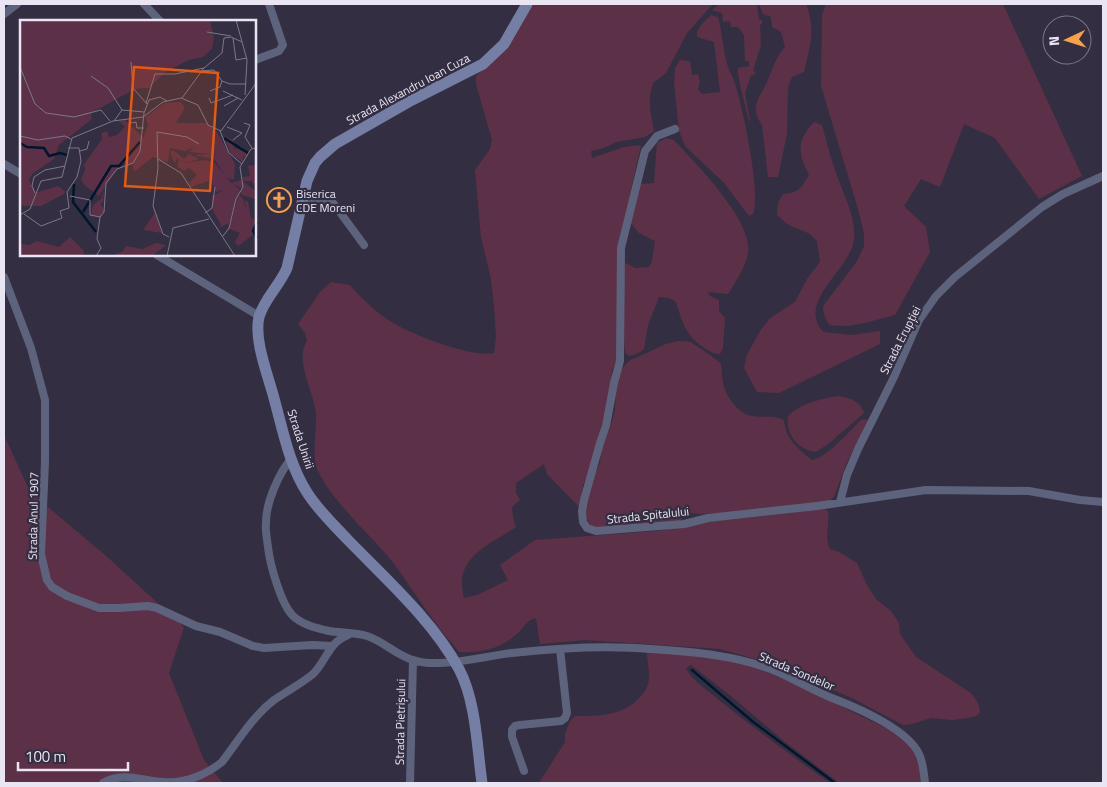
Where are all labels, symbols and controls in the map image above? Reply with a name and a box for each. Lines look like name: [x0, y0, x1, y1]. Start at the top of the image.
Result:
north arrow: [1042, 15, 1092, 65]
inset map: [20, 20, 256, 256]
text: N: [1043, 35, 1064, 47]
street label: Strada Alexandru Ioan Cuza: [343, 48, 473, 130]
place label: Biserica CDE Moreni: [296, 184, 355, 217]
church icon: Biserica CDE Moreni: [266, 187, 292, 213]
street label: Strada Erupției: [875, 302, 925, 378]
street label: Strada Unirii: [282, 407, 320, 471]
street label: Strada Anul 1907: [23, 472, 43, 560]
street label: Strada Spitalului: [606, 501, 690, 529]
street label: Strada Sondelor: [756, 646, 838, 696]
street label: Strada Pietrișului: [390, 679, 410, 765]
scale bar: [18, 740, 128, 772]
text: 100 m: [25, 745, 66, 768]

